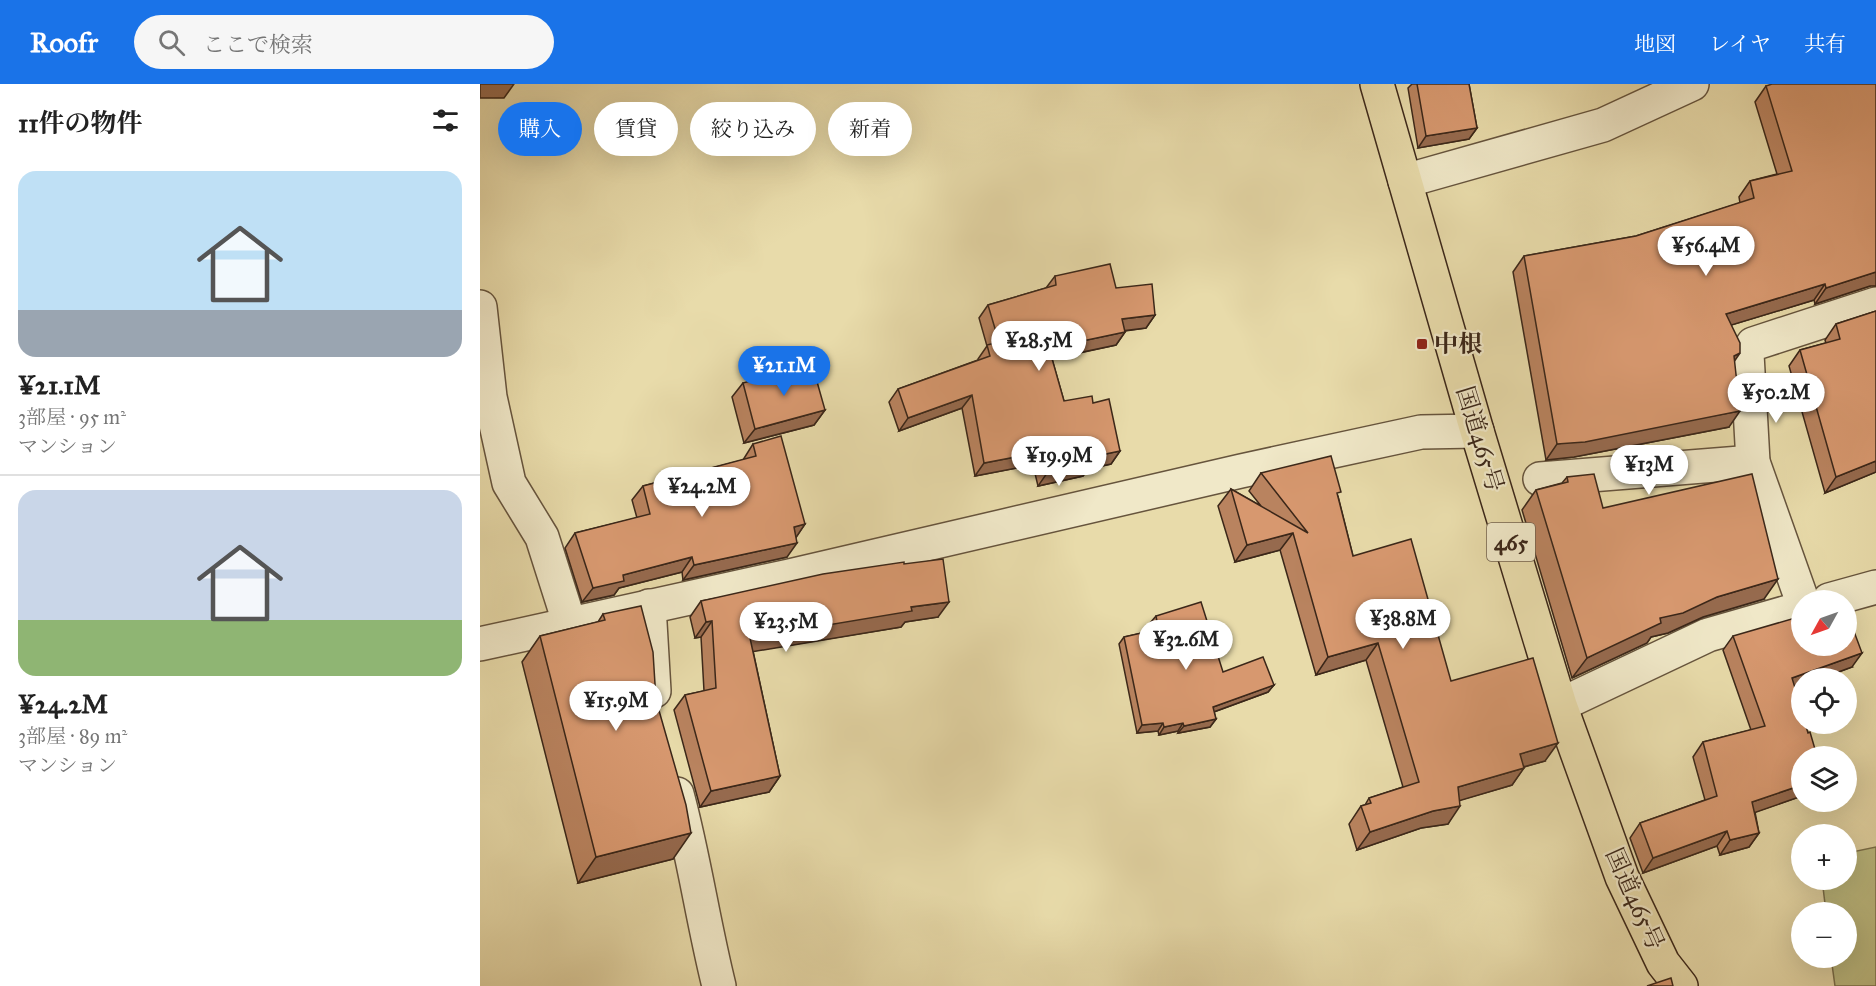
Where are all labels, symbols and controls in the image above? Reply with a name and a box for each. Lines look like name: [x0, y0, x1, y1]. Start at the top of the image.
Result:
search box: [134, 15, 554, 69]
text: Roofr: [30, 25, 98, 60]
icon: search: [155, 26, 188, 59]
text: ここで検索: [203, 31, 313, 58]
text: 地図: [1634, 31, 1676, 57]
text: レイヤ: [1709, 31, 1771, 57]
text: 共有: [1804, 31, 1846, 57]
chip: 購入: [498, 102, 582, 156]
chip: 賃貸: [594, 102, 678, 156]
chip: 絞り込み: [690, 102, 816, 156]
chip: 新着: [828, 102, 912, 156]
icon: filters: [429, 104, 462, 137]
text: 11件の物件: [18, 107, 143, 139]
icon: home: [186, 210, 294, 318]
pin: ¥56.4M: [1657, 226, 1755, 277]
text: ¥56.4M: [1672, 233, 1740, 257]
pin: ¥28.5M: [990, 321, 1088, 372]
text: ¥28.5M: [1005, 328, 1073, 352]
place label: 中根: [1434, 329, 1482, 359]
marker: 中根: [1415, 337, 1429, 351]
pin: ¥21.1M: [735, 346, 833, 397]
text: ¥21.1M: [752, 353, 816, 377]
text: ¥21.1M: [18, 369, 101, 401]
pin: ¥50.2M: [1727, 373, 1825, 424]
text: ¥50.2M: [1742, 380, 1810, 404]
street label: 国道465号: [1450, 383, 1510, 495]
text: 3部屋 · 95 m²: [18, 405, 126, 429]
text: マンション: [18, 434, 117, 458]
pin: ¥19.9M: [1010, 436, 1108, 487]
text: ¥19.9M: [1025, 443, 1093, 467]
pin: ¥13M: [1613, 445, 1685, 496]
text: ¥13M: [1624, 452, 1674, 476]
pin: ¥24.2M: [653, 467, 751, 518]
text: ¥24.2M: [667, 474, 737, 498]
road number: 465: [1487, 523, 1535, 561]
icon: home: [186, 529, 294, 637]
north arrow: [1791, 590, 1857, 656]
map controls: [1791, 590, 1857, 968]
pin: ¥38.8M: [1354, 599, 1452, 650]
pin: ¥23.5M: [737, 602, 835, 653]
text: ¥38.8M: [1369, 606, 1437, 630]
text: ¥23.5M: [754, 609, 818, 633]
pin: ¥32.6M: [1137, 620, 1235, 671]
text: ¥32.6M: [1153, 627, 1219, 651]
button: locate: [1791, 668, 1857, 734]
pin: ¥15.9M: [567, 681, 665, 732]
text: ¥24.2M: [18, 688, 108, 720]
text: ¥15.9M: [583, 688, 649, 712]
text: 3部屋 · 89 m²: [18, 724, 127, 748]
button: layers: [1791, 746, 1857, 812]
text: マンション: [18, 753, 117, 777]
button: +: [1791, 824, 1857, 890]
street label: 国道465号: [1599, 843, 1671, 955]
button: −: [1791, 902, 1857, 968]

